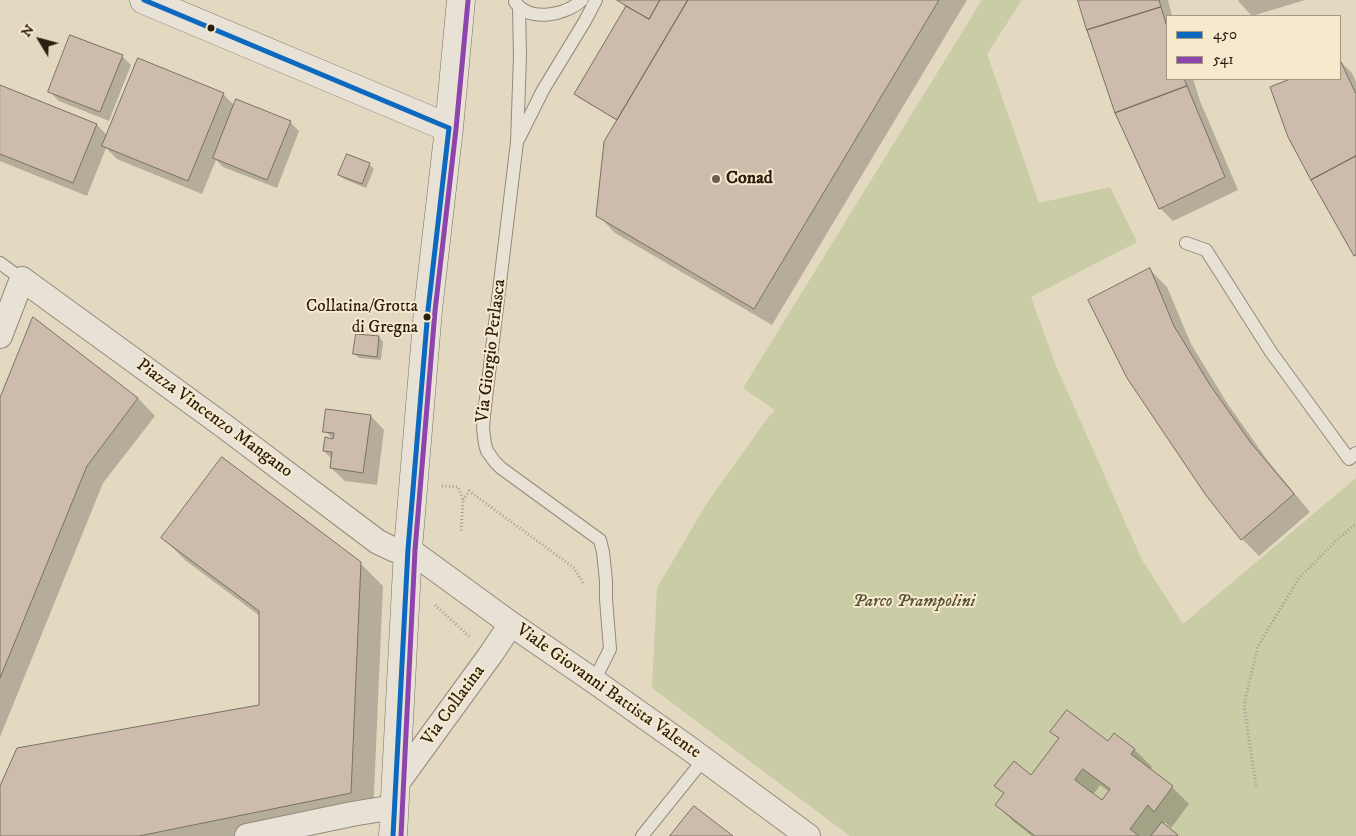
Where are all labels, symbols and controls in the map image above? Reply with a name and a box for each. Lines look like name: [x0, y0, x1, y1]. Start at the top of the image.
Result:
north arrow: [15, 15, 65, 65]
legend: [1166, 15, 1341, 80]
text: N: [17, 21, 39, 41]
unlabelled marker: [206, 23, 216, 33]
text: 450: [1213, 25, 1237, 44]
text: 541: [1213, 50, 1234, 69]
place label: Conad: [726, 168, 773, 190]
marker: Conad: [710, 173, 722, 185]
street label: Via Giorgio Perlasca: [472, 278, 512, 424]
place label: Collatina/Grotta di Gregna: [306, 297, 418, 337]
marker: Collatina/Grotta di Gregna: [422, 312, 432, 322]
street label: Piazza Vincenzo Mangano: [132, 355, 296, 483]
park label: Parco Prampolini: [853, 591, 975, 613]
street label: Viale Giovanni Battista Valente: [511, 620, 705, 764]
street label: Via Collatina: [418, 662, 490, 750]

